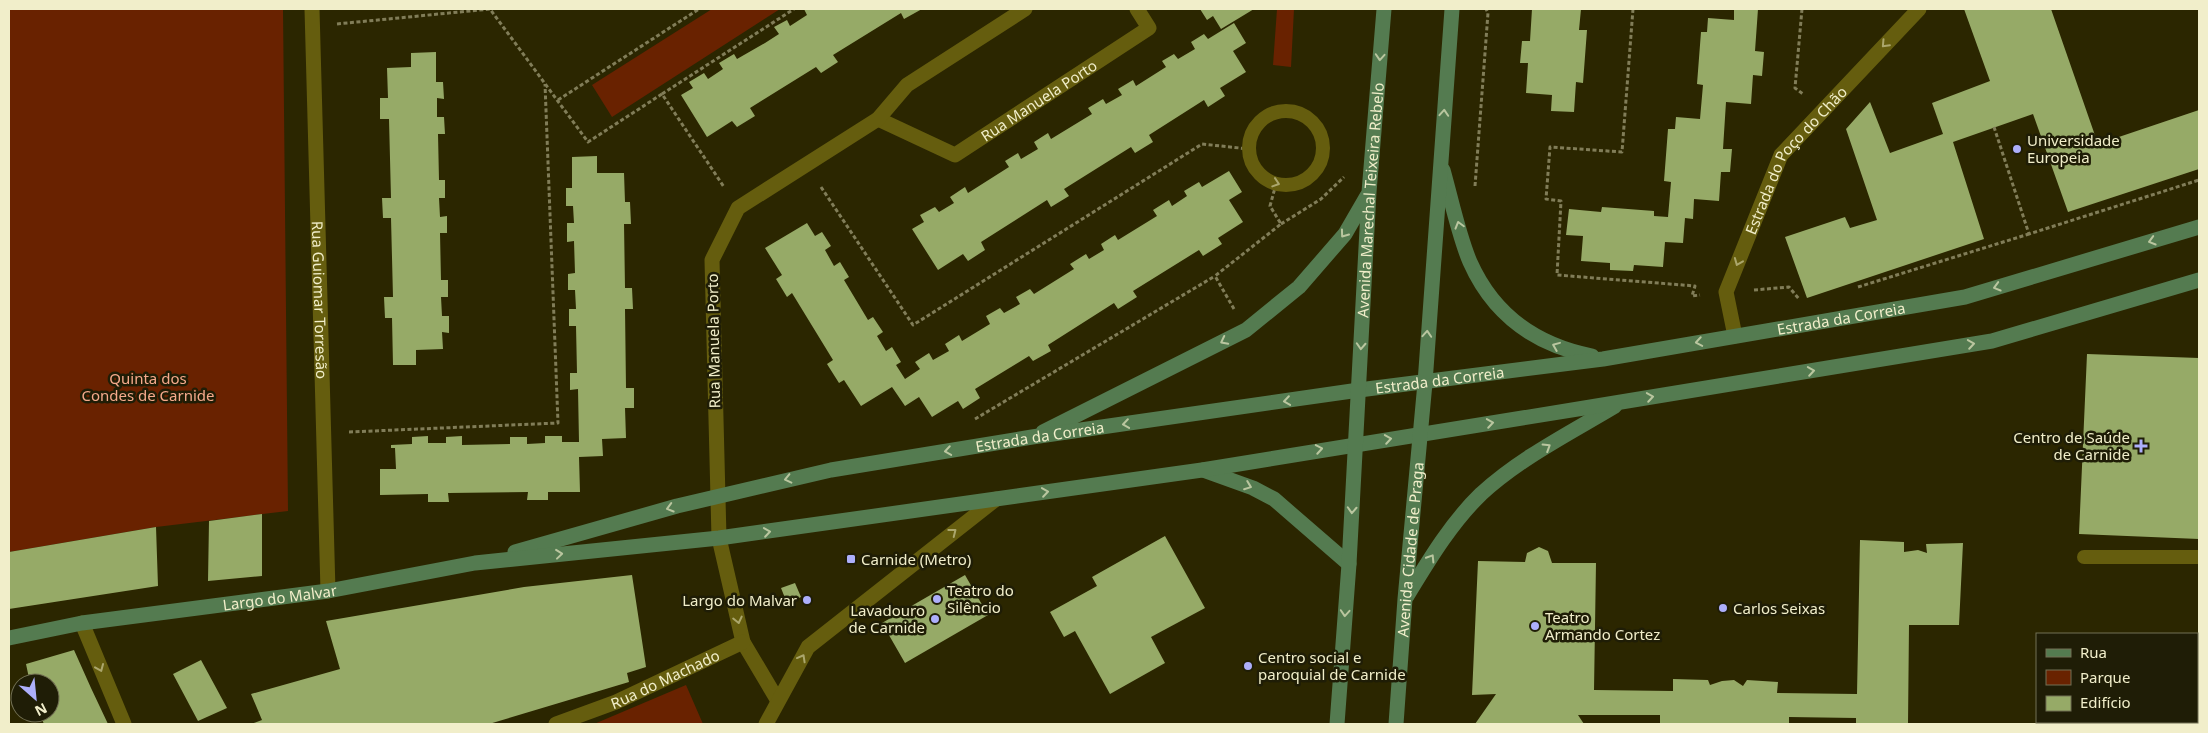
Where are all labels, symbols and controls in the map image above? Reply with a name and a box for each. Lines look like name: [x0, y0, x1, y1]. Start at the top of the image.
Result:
one-way arrow: [1882, 39, 1891, 48]
one-way arrow: [1375, 54, 1386, 62]
street label: Rua Manuela Porto: [977, 55, 1101, 146]
street label: Avenida Marechal Teixeira Rebelo: [1352, 82, 1388, 318]
street label: Estrada do Poço do Chão: [1740, 82, 1851, 237]
one-way arrow: [1438, 109, 1449, 117]
place label: Universidade Europeia: [2027, 130, 2120, 167]
marker: Universidade Europeia: [2011, 143, 2023, 155]
one-way arrow: [1271, 177, 1280, 187]
street label: Rua Guiomar Torresão: [308, 220, 332, 379]
one-way arrow: [1454, 221, 1464, 230]
one-way arrow: [1341, 228, 1350, 238]
one-way arrow: [2149, 236, 2157, 246]
one-way arrow: [1733, 257, 1744, 266]
street label: Rua Manuela Porto: [702, 273, 724, 409]
one-way arrow: [1993, 282, 2001, 292]
street label: Estrada da Correia: [1775, 297, 1907, 339]
one-way arrow: [1422, 330, 1433, 338]
one-way arrow: [1220, 335, 1229, 345]
one-way arrow: [1695, 337, 1704, 347]
one-way arrow: [1967, 340, 1975, 350]
one-way arrow: [1355, 342, 1366, 350]
one-way arrow: [1552, 342, 1561, 353]
street label: Estrada da Correia: [1374, 362, 1505, 398]
one-way arrow: [1806, 366, 1815, 376]
park label: Quinta dos Condes de Carnide: [81, 368, 215, 405]
one-way arrow: [1646, 393, 1655, 403]
one-way arrow: [1283, 395, 1291, 406]
street label: Estrada da Correia: [974, 417, 1105, 456]
one-way arrow: [1122, 418, 1130, 429]
one-way arrow: [1485, 418, 1494, 428]
place label: Centro de Saúde de Carnide: [2013, 427, 2130, 464]
one-way arrow: [1384, 434, 1392, 444]
marker: Centro de Saúde de Carnide: [2134, 439, 2148, 453]
one-way arrow: [1542, 444, 1551, 454]
one-way arrow: [944, 445, 952, 456]
one-way arrow: [1315, 445, 1324, 455]
street label: Avenida Cidade de Praga: [1392, 461, 1428, 638]
one-way arrow: [784, 474, 793, 484]
one-way arrow: [1243, 480, 1252, 490]
one-way arrow: [1041, 487, 1049, 498]
one-way arrow: [666, 502, 674, 512]
one-way arrow: [1346, 506, 1357, 514]
one-way arrow: [763, 527, 772, 537]
one-way arrow: [947, 530, 956, 538]
one-way arrow: [555, 549, 563, 560]
place label: Carnide (Metro): [861, 549, 971, 569]
marker: Carnide (Metro): [845, 553, 857, 565]
one-way arrow: [1424, 554, 1434, 563]
street label: Largo do Malvar: [222, 580, 339, 615]
place label: Teatro do Silêncio: [947, 580, 1014, 617]
place label: Largo do Malvar: [682, 590, 797, 610]
marker: Teatro do Silêncio: [931, 593, 943, 605]
marker: Largo do Malvar: [801, 594, 813, 606]
place label: Carlos Seixas: [1733, 598, 1825, 618]
place label: Lavadouro de Carnide: [848, 600, 925, 637]
marker: Carlos Seixas: [1717, 602, 1729, 614]
place label: Teatro Armando Cortez: [1545, 607, 1660, 644]
one-way arrow: [1340, 609, 1351, 617]
marker: Lavadouro de Carnide: [929, 613, 941, 625]
one-way arrow: [732, 615, 743, 624]
marker: Teatro Armando Cortez: [1529, 620, 1541, 632]
legend: [2036, 633, 2198, 723]
text: Rua: [2080, 642, 2107, 662]
street label: Rua do Machado: [608, 645, 723, 713]
place label: Centro social e paroquial de Carnide: [1258, 647, 1406, 684]
one-way arrow: [796, 655, 806, 664]
marker: Centro social e paroquial de Carnide: [1242, 660, 1254, 672]
one-way arrow: [94, 663, 105, 672]
text: Parque: [2080, 667, 2130, 687]
north arrow: [10, 673, 60, 723]
text: Edifício: [2080, 692, 2131, 712]
text: N: [32, 699, 51, 721]

